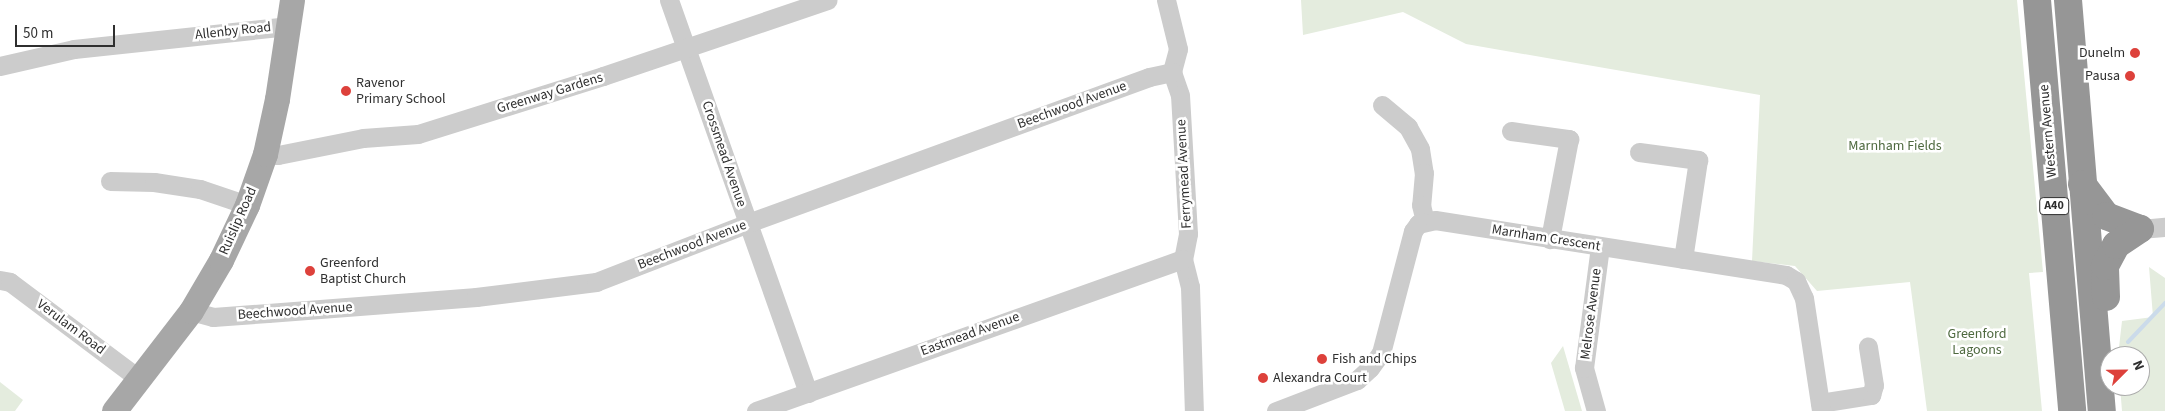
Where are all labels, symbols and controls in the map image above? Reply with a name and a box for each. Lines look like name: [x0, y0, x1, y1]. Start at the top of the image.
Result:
scale bar: [18, 15, 118, 47]
street label: Allenby Road: [194, 19, 272, 43]
text: 50 m: [23, 23, 53, 44]
place label: Dunelm: [2079, 45, 2125, 61]
marker: Dunelm: [2129, 47, 2141, 59]
place label: Pausa: [2085, 68, 2120, 84]
street label: Greenway Gardens: [495, 69, 605, 117]
marker: Pausa: [2124, 70, 2136, 82]
place label: Ravenor Primary School: [356, 75, 446, 108]
street label: Beechwood Avenue: [1015, 77, 1129, 133]
street label: Western Avenue: [2036, 84, 2060, 178]
marker: Ravenor Primary School: [340, 85, 352, 97]
street label: Crossmead Avenue: [698, 99, 750, 209]
street label: Ferrymead Avenue: [1173, 119, 1195, 229]
park label: Marnham Fields: [1848, 138, 1942, 154]
street label: Ruislip Road: [216, 184, 260, 258]
road number: A40: [2039, 197, 2069, 216]
street label: Beechwood Avenue: [635, 217, 749, 273]
street label: Marnham Crescent: [1490, 221, 1602, 255]
place label: Greenford Baptist Church: [320, 255, 406, 288]
marker: Greenford Baptist Church: [304, 265, 316, 277]
street label: Melrose Avenue: [1577, 267, 1605, 361]
street label: Verulam Road: [33, 296, 109, 358]
street label: Beechwood Avenue: [237, 299, 353, 323]
street label: Eastmead Avenue: [918, 308, 1022, 360]
park label: Greenford Lagoons: [1948, 326, 2006, 358]
north arrow: [2100, 346, 2150, 396]
place label: Fish and Chips: [1332, 351, 1417, 367]
marker: Fish and Chips: [1316, 353, 1328, 365]
text: N: [2127, 357, 2149, 374]
place label: Alexandra Court: [1273, 370, 1367, 386]
marker: Alexandra Court: [1257, 372, 1269, 384]

